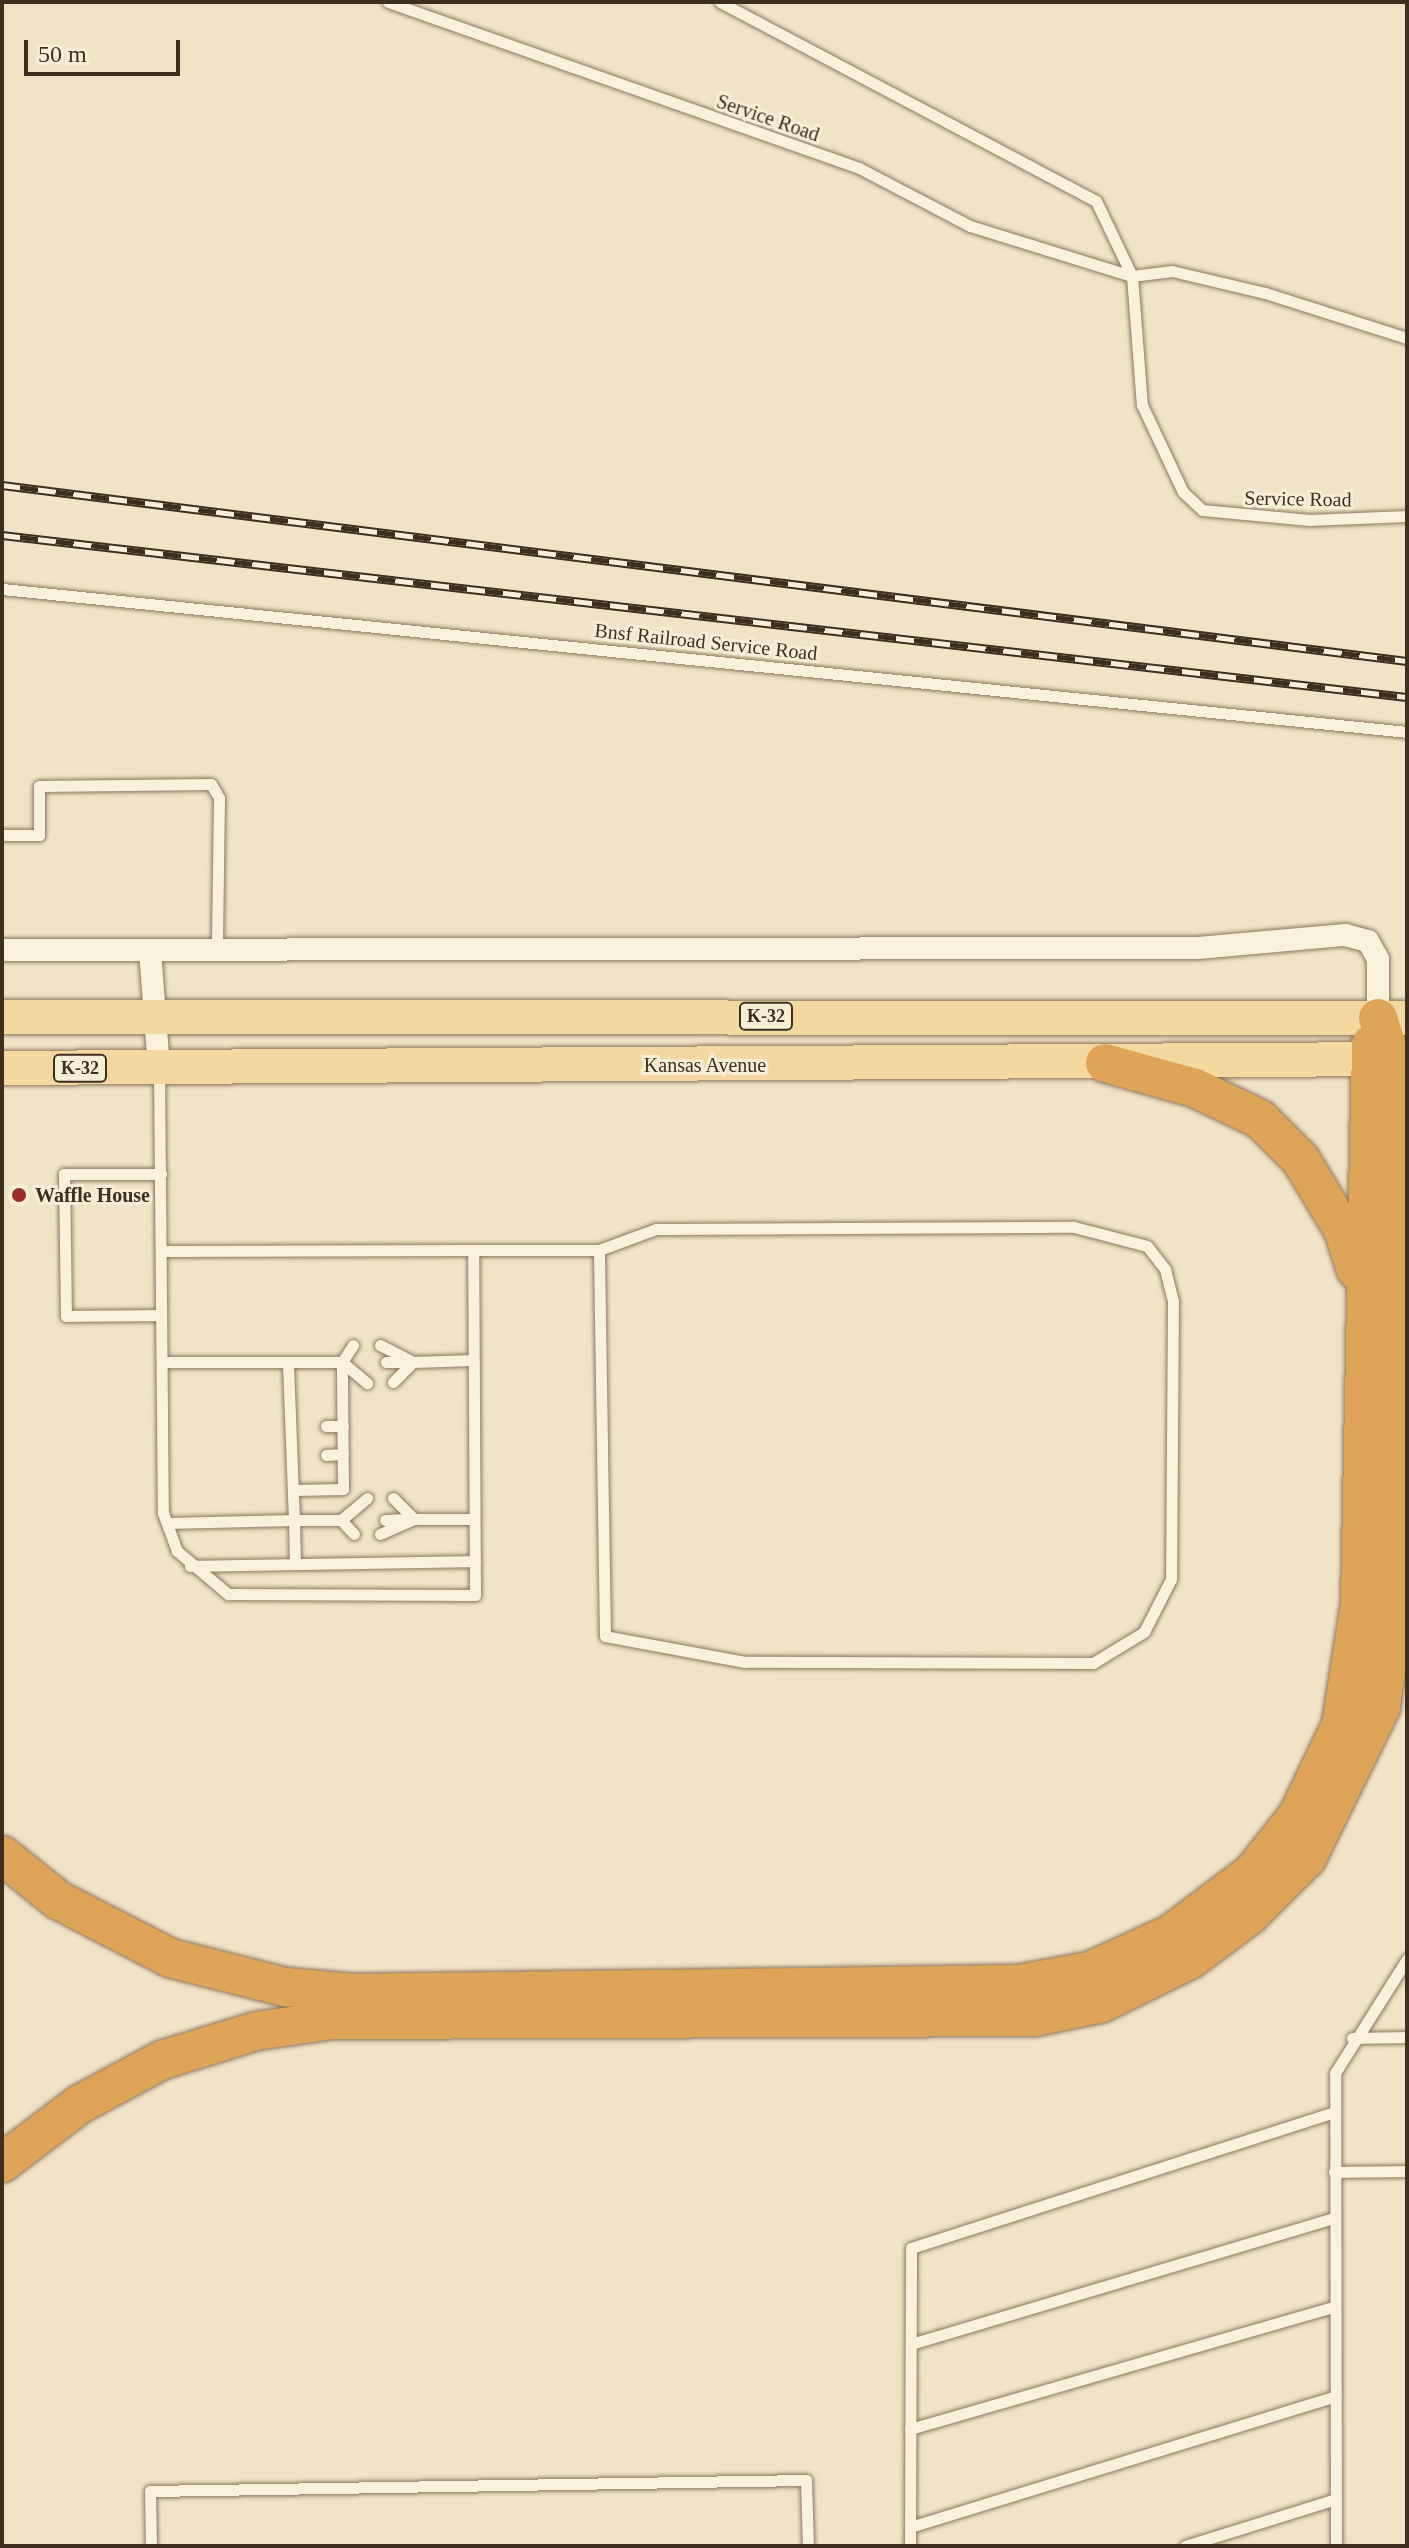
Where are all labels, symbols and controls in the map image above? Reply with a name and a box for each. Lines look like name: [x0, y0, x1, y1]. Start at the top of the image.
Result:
scale bar: [28, 24, 184, 74]
text: 50 m: [38, 41, 87, 67]
street label: Service Road: [713, 89, 823, 147]
street label: Service Road: [1244, 486, 1352, 512]
street label: Bnsf Railroad Service Road: [593, 618, 819, 666]
road number: K-32: [738, 1002, 794, 1030]
street label: Kansas Avenue: [643, 1053, 767, 1077]
road number: K-32: [52, 1054, 108, 1082]
place label: Waffle House: [35, 1183, 150, 1207]
marker: Waffle House: [10, 1186, 28, 1204]

